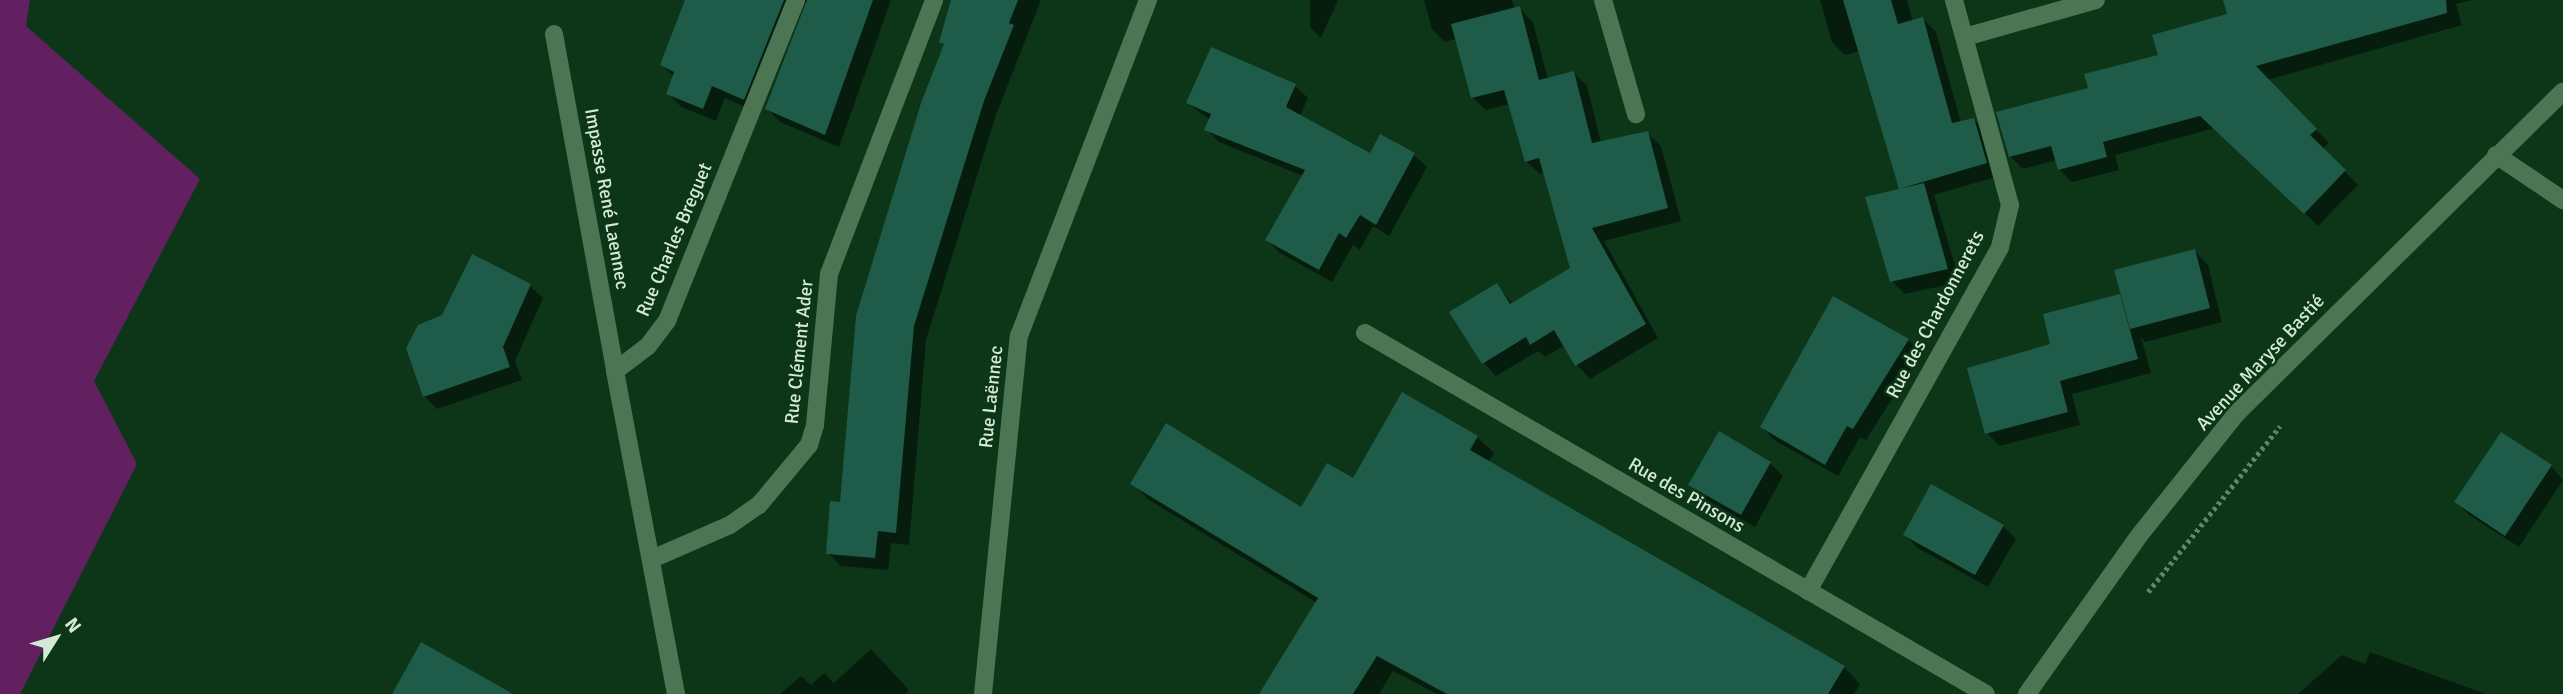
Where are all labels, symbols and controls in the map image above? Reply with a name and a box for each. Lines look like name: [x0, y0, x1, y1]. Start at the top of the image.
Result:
street label: Impasse René Laennec: [579, 107, 633, 291]
street label: Rue Charles Breguet: [632, 160, 718, 320]
street label: Rue des Chardonnerets: [1882, 227, 1990, 403]
street label: Rue Clément Ader: [781, 279, 819, 425]
street label: Avenue Maryse Bastié: [2192, 290, 2330, 436]
street label: Rue Laënnec: [975, 345, 1009, 449]
street label: Rue des Pinsons: [1624, 454, 1748, 538]
north arrow: [21, 603, 91, 673]
text: N: [59, 613, 86, 638]

